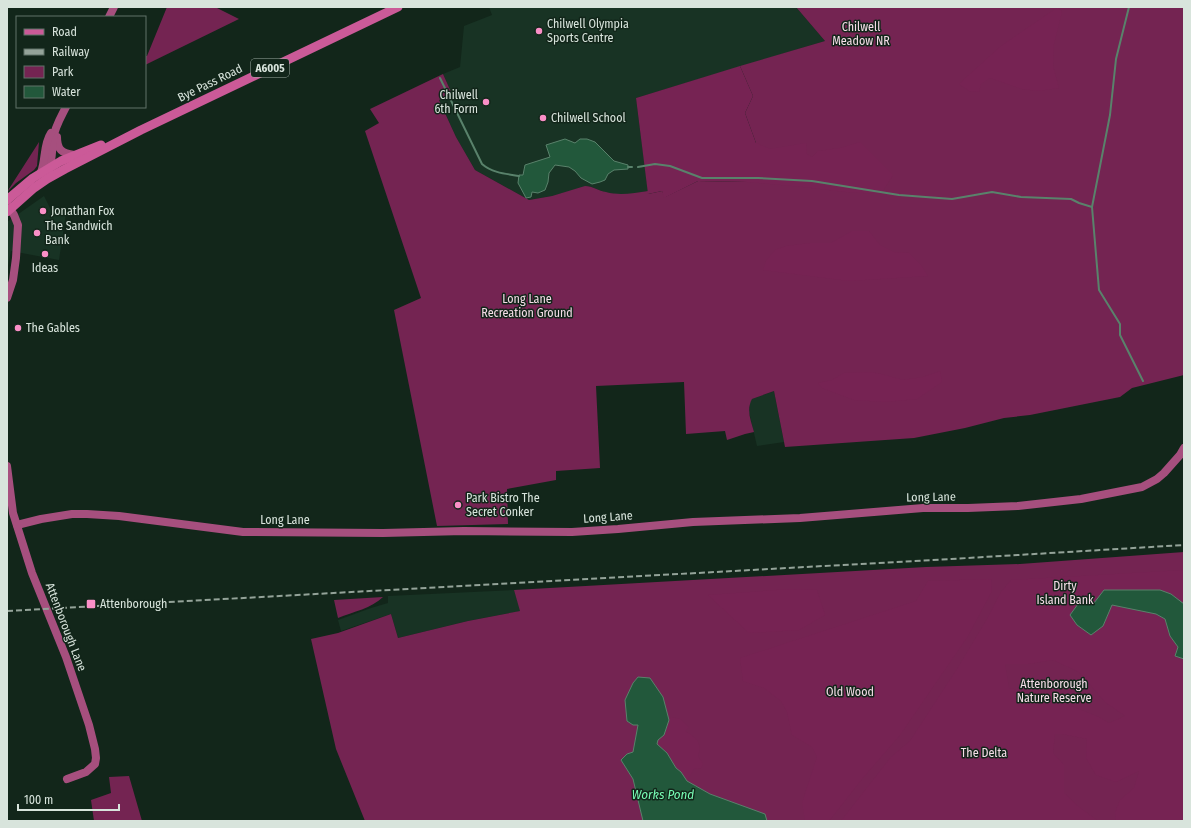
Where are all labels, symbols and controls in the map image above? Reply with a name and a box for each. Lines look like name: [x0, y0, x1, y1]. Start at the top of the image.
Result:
legend: [16, 16, 146, 108]
place label: Chilwell Olympia Sports Centre: [547, 17, 629, 45]
park label: Chilwell Meadow NR: [832, 20, 890, 48]
text: Road: [52, 25, 77, 39]
marker: Chilwell Olympia Sports Centre: [534, 26, 544, 36]
text: Railway: [52, 45, 90, 59]
road number: A6005: [251, 59, 289, 77]
street label: Bye Pass Road: [176, 61, 244, 105]
text: Park: [52, 65, 74, 79]
text: Water: [52, 85, 81, 99]
place label: Chilwell 6th Form: [434, 88, 478, 116]
marker: Chilwell 6th Form: [481, 97, 491, 107]
place label: Chilwell School: [551, 111, 626, 125]
marker: Chilwell School: [538, 113, 548, 123]
place label: Jonathan Fox: [51, 204, 115, 218]
marker: Jonathan Fox: [38, 206, 48, 216]
place label: The Sandwich Bank: [45, 219, 113, 247]
marker: The Sandwich Bank: [32, 228, 42, 238]
marker: Ideas: [40, 249, 50, 259]
place label: Ideas: [32, 261, 58, 275]
park label: Long Lane Recreation Ground: [481, 292, 573, 320]
place label: The Gables: [26, 321, 80, 335]
marker: The Gables: [13, 323, 23, 333]
street label: Long Lane: [906, 490, 956, 504]
place label: Park Bistro The Secret Conker: [466, 491, 540, 519]
marker: Park Bistro The Secret Conker: [453, 500, 463, 510]
street label: Long Lane: [583, 508, 633, 526]
street label: Long Lane: [260, 513, 310, 527]
park label: Dirty Island Bank: [1036, 579, 1094, 607]
street label: Attenborough Lane: [43, 581, 89, 673]
place label: Attenborough: [100, 597, 167, 611]
marker: Attenborough: [85, 598, 97, 610]
park label: Attenborough Nature Reserve: [1017, 677, 1091, 705]
park label: Old Wood: [826, 685, 874, 699]
park label: The Delta: [961, 746, 1007, 760]
scale bar: [18, 786, 119, 812]
water label: Works Pond: [632, 787, 694, 802]
text: 100 m: [24, 793, 53, 807]

